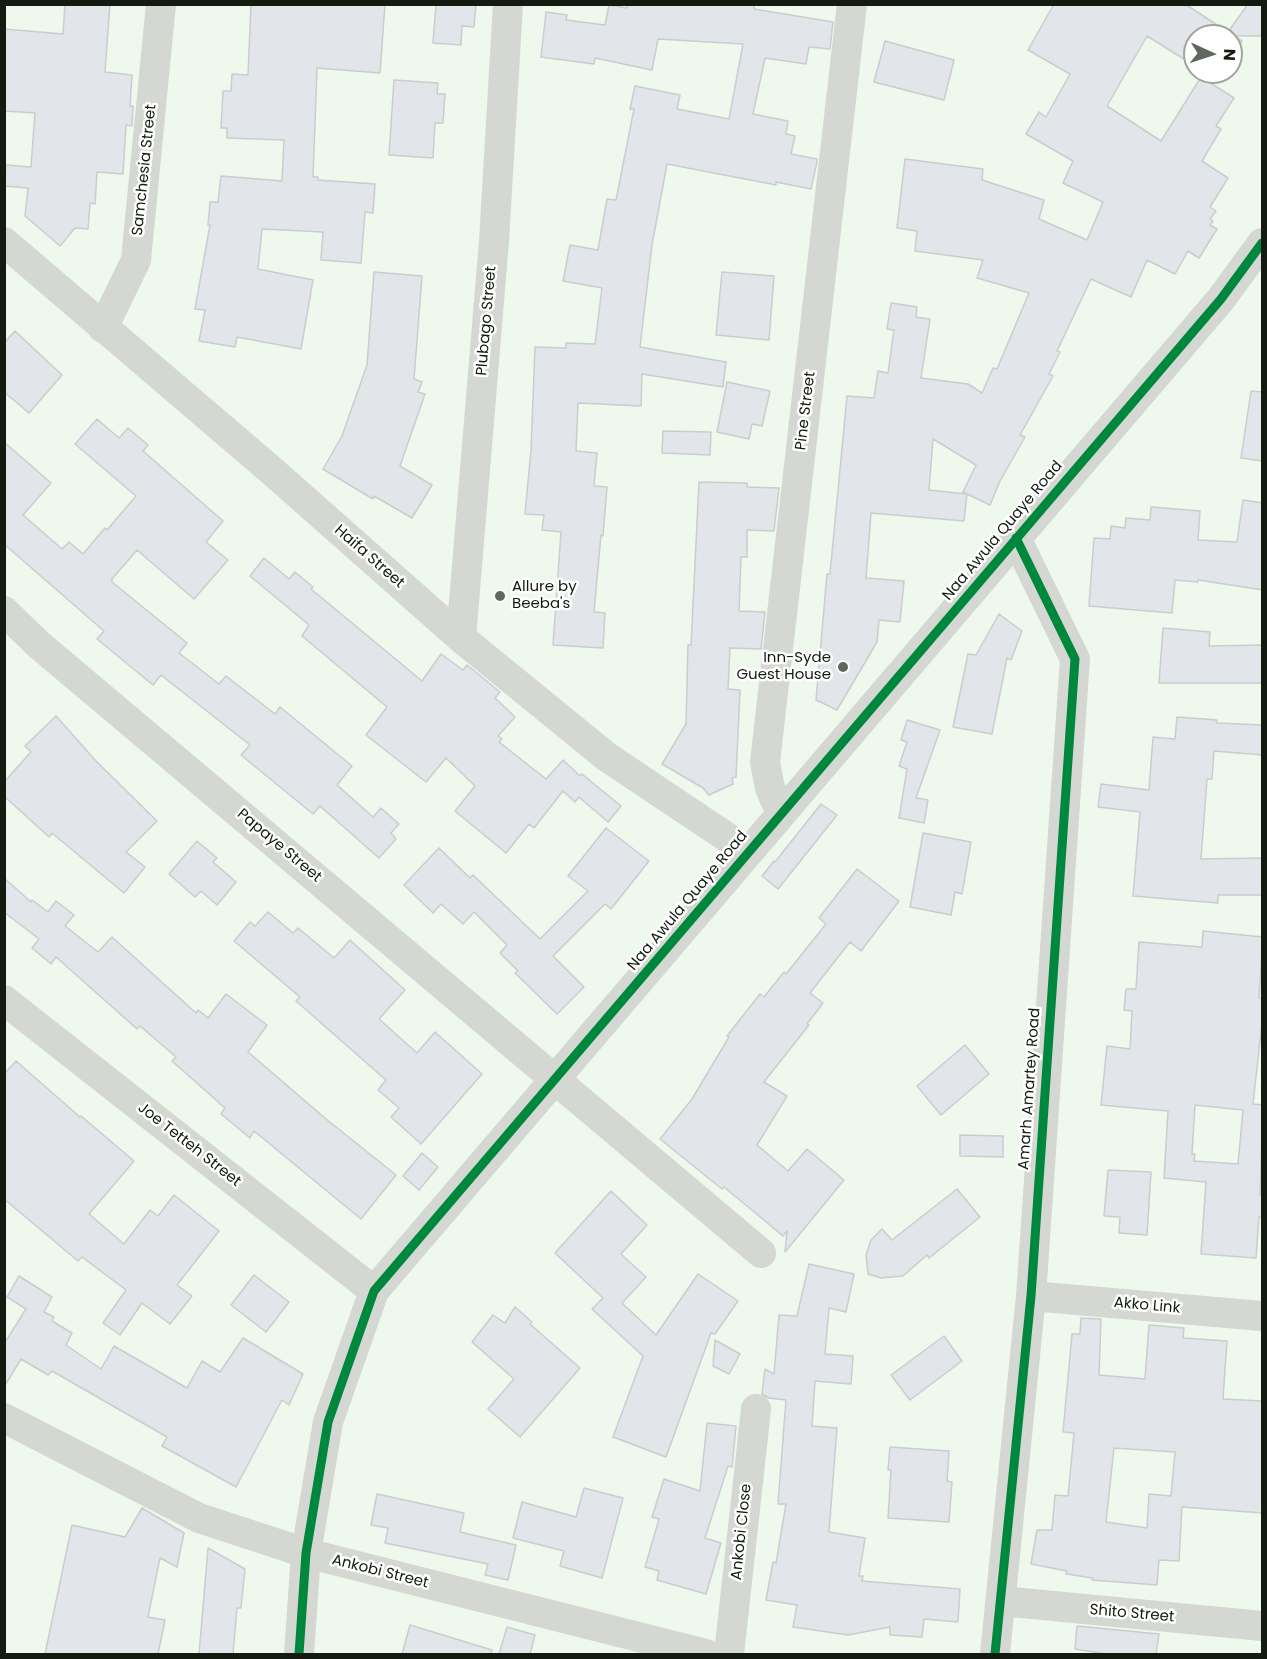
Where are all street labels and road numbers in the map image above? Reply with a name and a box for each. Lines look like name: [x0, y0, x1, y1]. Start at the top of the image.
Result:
street label: Samchesia Street: [129, 103, 161, 237]
street label: Plubago Street: [473, 265, 501, 377]
street label: Pine Street: [792, 371, 820, 451]
street label: Naa Awula Quaye Road: [939, 457, 1067, 605]
street label: Haifa Street: [330, 522, 408, 592]
street label: Papaye Street: [233, 805, 325, 887]
street label: Naa Awula Quaye Road: [624, 827, 752, 975]
street label: Amarh Amartey Road: [1015, 1007, 1045, 1171]
street label: Joe Tetteh Street: [134, 1099, 244, 1191]
street label: Akko Link: [1113, 1294, 1181, 1318]
street label: Ankobi Close: [728, 1483, 756, 1581]
street label: Ankobi Street: [330, 1551, 430, 1593]
street label: Shito Street: [1089, 1601, 1175, 1627]

